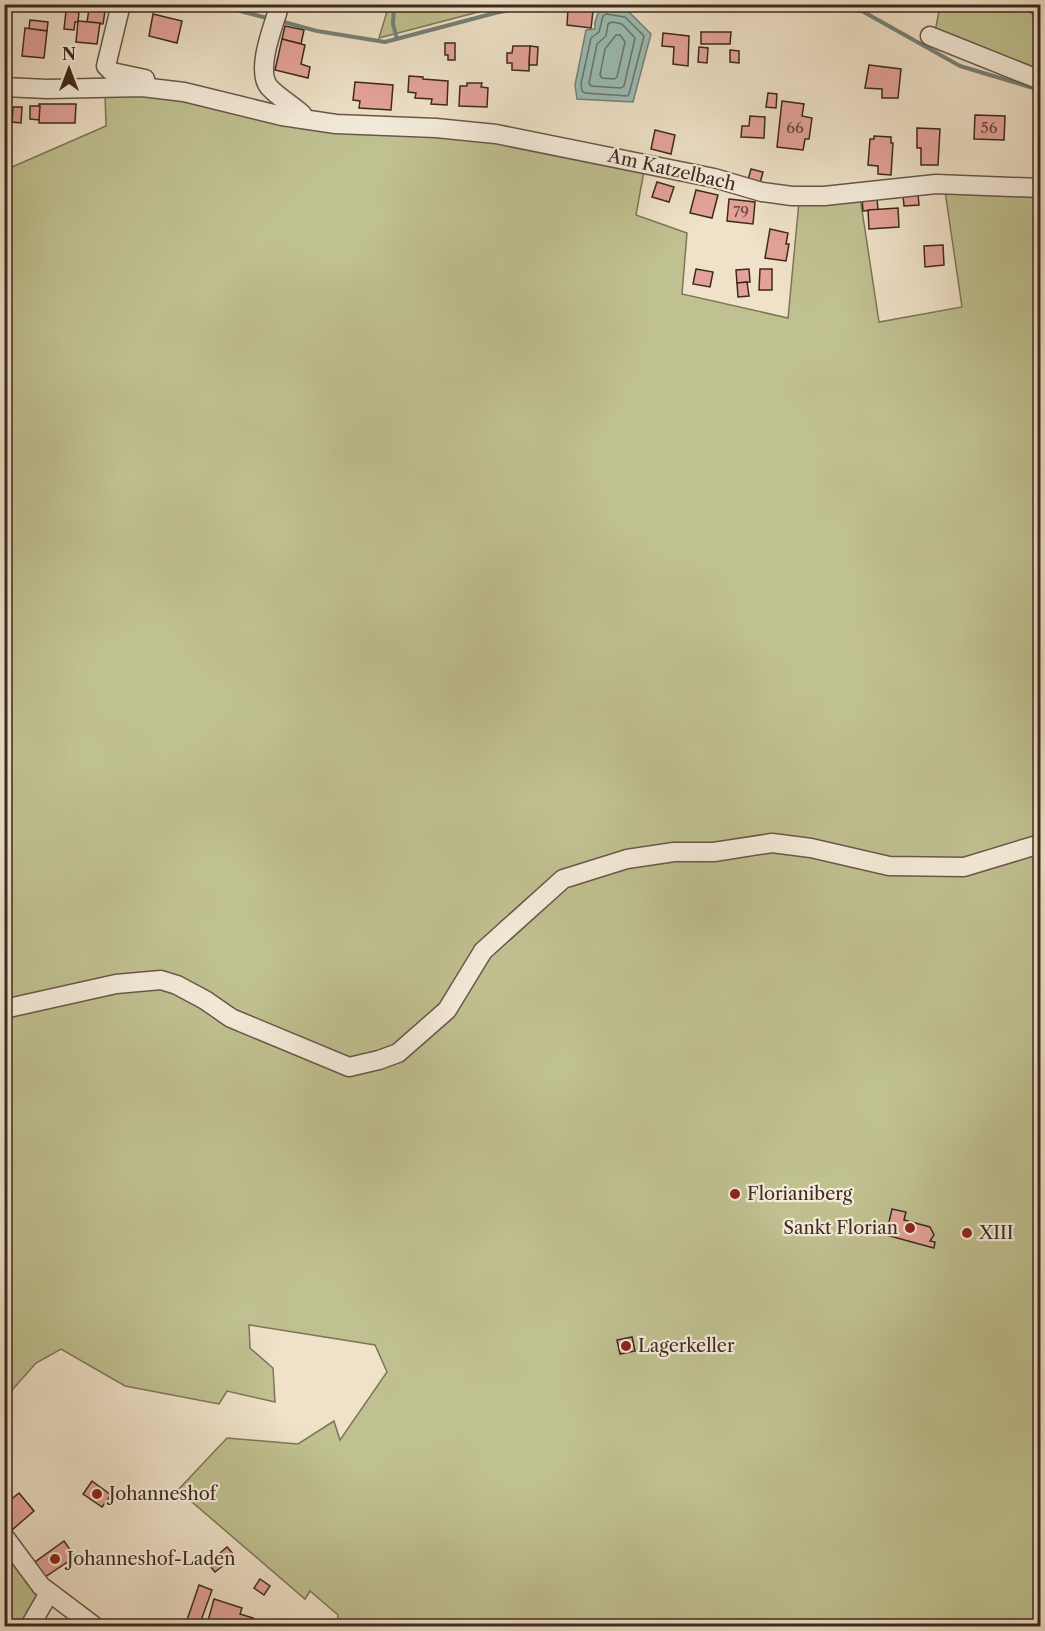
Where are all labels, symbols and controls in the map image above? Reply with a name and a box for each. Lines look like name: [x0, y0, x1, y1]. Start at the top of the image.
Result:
north arrow: [39, 39, 99, 99]
text: N: [62, 44, 76, 64]
house number: 66: [786, 118, 804, 137]
house number: 56: [981, 118, 998, 137]
street label: Am Katzelbach: [605, 144, 738, 195]
house number: 79: [733, 202, 749, 221]
place label: Florianiberg: [747, 1183, 853, 1205]
marker: Florianiberg: [728, 1187, 742, 1201]
place label: Sankt Florian: [783, 1217, 898, 1239]
marker: Sankt Florian: [903, 1221, 917, 1235]
place label: XIII: [978, 1222, 1013, 1244]
marker: XIII: [960, 1226, 974, 1240]
place label: Lagerkeller: [638, 1335, 735, 1357]
marker: Lagerkeller: [619, 1339, 633, 1353]
place label: Johanneshof: [106, 1483, 219, 1505]
marker: Johanneshof: [90, 1487, 104, 1501]
place label: Johanneshof-Laden: [64, 1548, 235, 1570]
marker: Johanneshof-Laden: [48, 1552, 62, 1566]

